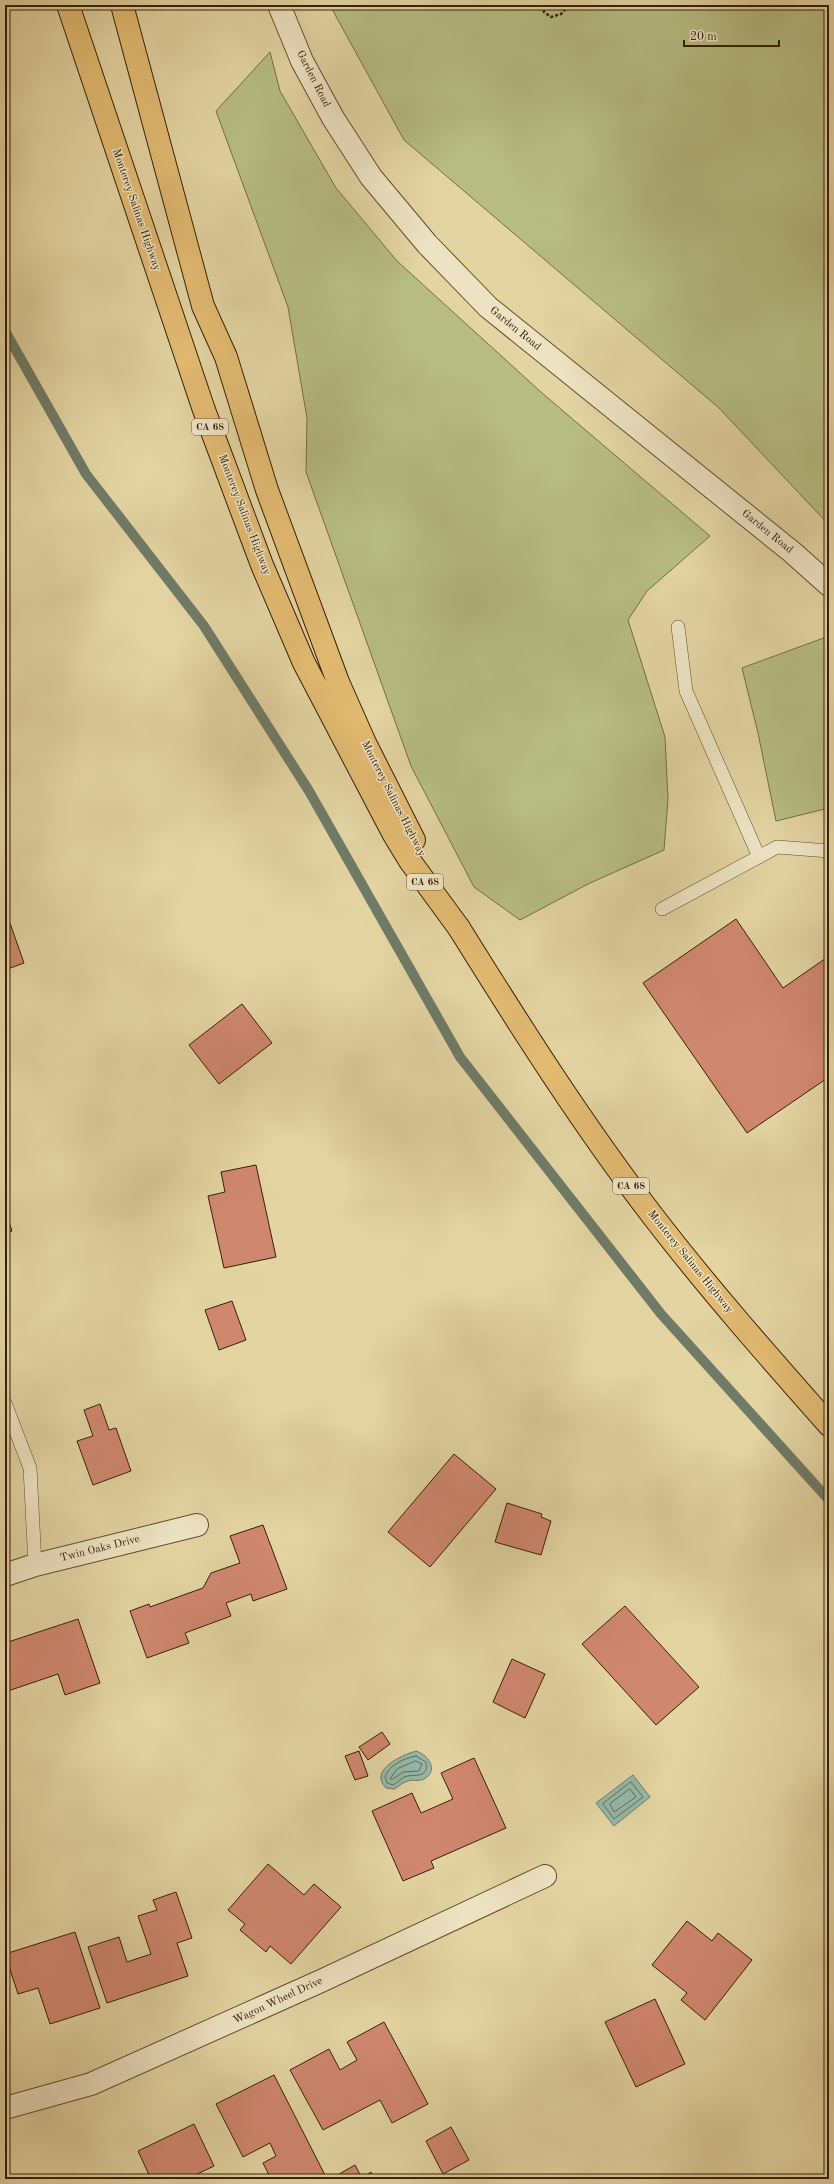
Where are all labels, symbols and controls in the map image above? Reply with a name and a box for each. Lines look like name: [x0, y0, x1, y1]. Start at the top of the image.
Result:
scale bar: [684, 22, 779, 48]
text: 20 m: [690, 31, 717, 43]
street label: Garden Road: [294, 49, 332, 109]
street label: Monterey Salinas Highway: [110, 148, 162, 273]
street label: Garden Road: [487, 305, 543, 353]
road number: CA 68: [192, 419, 228, 435]
street label: Monterey Salinas Highway: [216, 453, 272, 577]
street label: Garden Road: [739, 508, 795, 556]
street label: Monterey Salinas Highway: [359, 739, 427, 859]
road number: CA 68: [407, 874, 443, 890]
road number: CA 68: [613, 1178, 649, 1194]
street label: Monterey Salinas Highway: [645, 1209, 735, 1315]
street label: Twin Oaks Drive: [59, 1534, 141, 1564]
street label: Wagon Wheel Drive: [232, 1976, 324, 2026]

